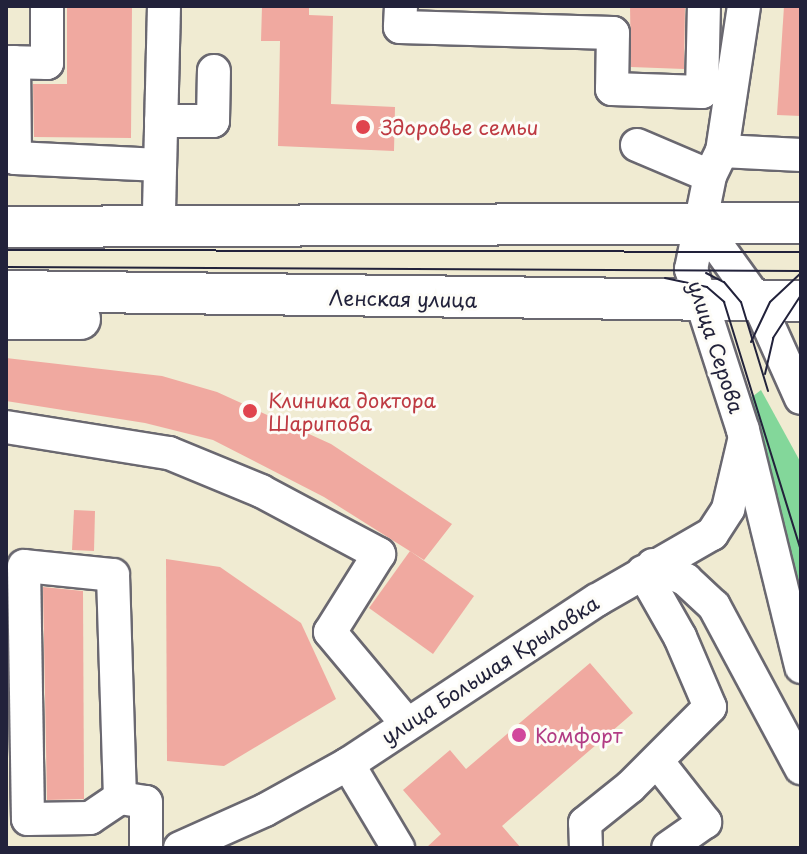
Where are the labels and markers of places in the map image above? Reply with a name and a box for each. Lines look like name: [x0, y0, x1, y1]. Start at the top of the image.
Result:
place label: Здоровье семьи: [381, 115, 538, 139]
marker: Здоровье семьи: [352, 116, 374, 138]
place label: Клиника доктора Шарипова: [268, 388, 438, 435]
marker: Клиника доктора Шарипова: [239, 400, 261, 422]
place label: Комфорт: [535, 723, 622, 747]
marker: Комфорт: [510, 726, 528, 744]

